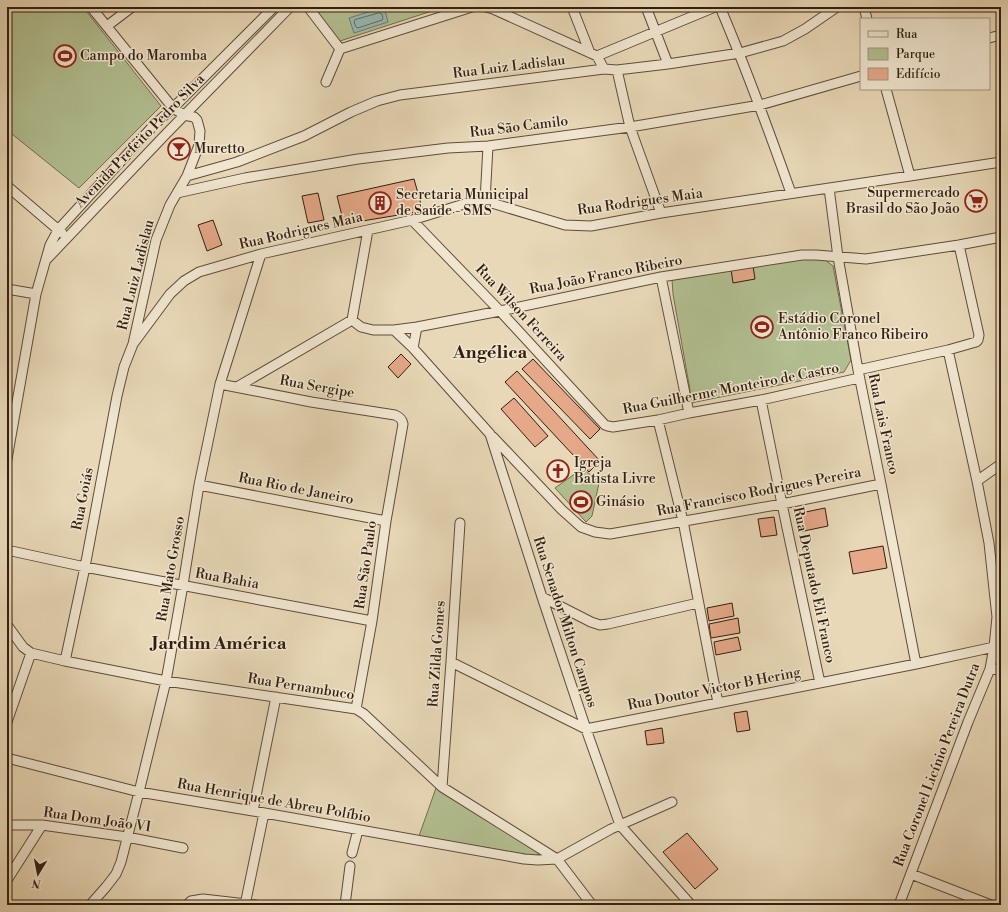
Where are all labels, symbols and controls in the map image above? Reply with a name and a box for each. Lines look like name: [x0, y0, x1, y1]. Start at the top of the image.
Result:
legend: [860, 18, 990, 90]
text: Rua: [896, 27, 918, 42]
sports icon: Campo do Maromba: [52, 43, 78, 69]
place label: Campo do Maromba: [80, 47, 208, 65]
text: Parque: [896, 47, 935, 62]
street label: Rua Luiz Ladislau: [452, 51, 566, 83]
text: Edifício: [896, 67, 941, 82]
street label: Avenida Prefeito Pedro Silva: [71, 70, 209, 212]
street label: Rua São Camilo: [469, 112, 569, 142]
bar icon: Muretto: [166, 136, 192, 162]
place label: Muretto: [194, 140, 245, 158]
street label: Rua Rodrigues Maia: [576, 184, 705, 220]
place label: Supermercado Brasil do São João: [845, 184, 960, 218]
place label: Secretaria Municipal de Saúde - SMS: [396, 186, 529, 220]
supermarket icon: Supermercado Brasil do São João: [963, 188, 989, 214]
building icon: Secretaria Municipal de Saúde - SMS: [367, 190, 393, 216]
street label: Rua Rodrigues Maia: [237, 208, 366, 254]
street label: Rua Luiz Ladislau: [114, 218, 158, 332]
street label: Rua João Franco Ribeiro: [528, 251, 684, 299]
street label: Rua Wilson Ferreira: [471, 261, 571, 366]
place label: Estádio Coronel Antônio Franco Ribeiro: [777, 310, 928, 344]
sports icon: Estádio Coronel Antônio Franco Ribeiro: [749, 314, 775, 340]
district label: Angélica: [452, 341, 528, 364]
street label: Rua Guilherme Monteiro de Castro: [621, 359, 841, 419]
street label: Rua Sergipe: [278, 372, 356, 402]
street label: Rua Lais Franco: [863, 372, 903, 476]
place label: Igreja Batista Livre: [573, 454, 656, 488]
church icon: Igreja Batista Livre: [545, 458, 571, 484]
street label: Rua Francisco Rodrigues Pereira: [655, 463, 864, 521]
street label: Rua Goiás: [68, 466, 98, 532]
street label: Rua Rio de Janeiro: [237, 469, 355, 509]
sports icon: Ginásio: [568, 489, 594, 515]
place label: Ginásio: [596, 493, 645, 511]
street label: Rua Deputado Eli Franco: [789, 505, 839, 665]
street label: Rua Mato Grosso: [153, 515, 189, 623]
street label: Rua São Paulo: [351, 519, 381, 611]
street label: Rua Senador Milton Campos: [529, 534, 601, 710]
street label: Rua Bahia: [194, 565, 261, 594]
street label: Rua Zilda Gomes: [424, 600, 450, 708]
district label: Jardim América: [148, 632, 287, 655]
street label: Rua Coronel Licínio Pereira Dutra: [890, 660, 985, 869]
street label: Rua Doutor Victor B Hering: [626, 663, 803, 715]
street label: Rua Pernambuco: [246, 670, 356, 704]
street label: Rua Henrique de Abreu Políbio: [176, 775, 373, 827]
street label: Rua Dom João VI: [42, 804, 153, 837]
north arrow: [18, 854, 58, 894]
text: N: [31, 875, 42, 891]

